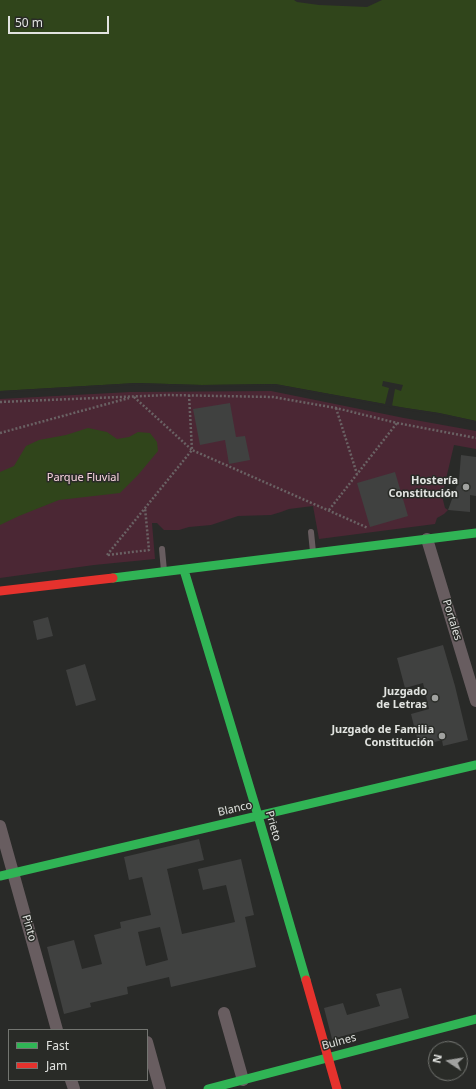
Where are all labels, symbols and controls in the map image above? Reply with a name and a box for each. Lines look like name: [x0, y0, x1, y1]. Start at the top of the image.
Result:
scale bar: [10, 8, 111, 34]
text: 50 m: [15, 14, 43, 31]
park label: Parque Fluvial: [47, 471, 119, 485]
place label: Hostería Constitución: [388, 474, 458, 500]
marker: Hostería Constitución: [461, 482, 471, 492]
street label: Portales: [440, 598, 464, 642]
place label: Juzgado de Letras: [376, 685, 427, 711]
marker: Juzgado de Letras: [430, 693, 440, 703]
place label: Juzgado de Familia Constitución: [331, 723, 434, 749]
marker: Juzgado de Familia Constitución: [437, 731, 447, 741]
street label: Blanco: [217, 799, 253, 819]
street label: Prieto: [262, 809, 284, 843]
street label: Pinto: [19, 913, 39, 943]
legend: [8, 1029, 148, 1081]
street label: Bulnes: [320, 1031, 358, 1053]
text: Fast: [46, 1037, 69, 1054]
north arrow: [428, 1041, 468, 1081]
text: N: [428, 1053, 445, 1065]
text: Jam: [46, 1057, 67, 1074]

